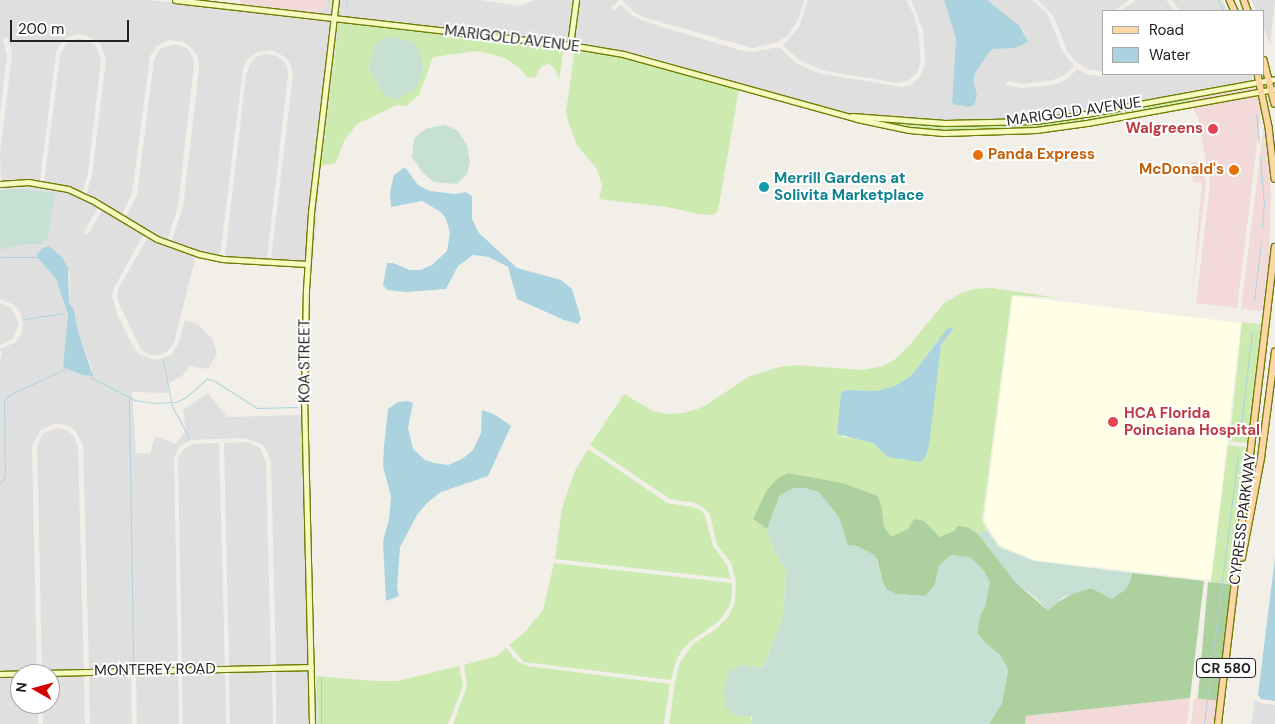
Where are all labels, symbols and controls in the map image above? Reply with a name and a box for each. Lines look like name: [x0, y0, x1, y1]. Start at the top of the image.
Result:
scale bar: [12, 10, 131, 42]
legend: [1102, 10, 1265, 75]
text: 200 m: [18, 19, 64, 39]
text: Road: [1149, 20, 1184, 40]
street label: MARIGOLD AVENUE: [443, 22, 581, 56]
text: Water: [1149, 45, 1190, 65]
street label: MARIGOLD AVENUE: [1005, 94, 1143, 130]
place label: Walgreens: [1126, 120, 1203, 138]
marker: Walgreens: [1207, 123, 1219, 135]
place label: Panda Express: [988, 146, 1095, 164]
marker: Panda Express: [972, 149, 984, 161]
place label: McDonald's: [1139, 161, 1224, 179]
marker: McDonald's: [1228, 164, 1240, 176]
place label: Merrill Gardens at Solivita Marketplace: [774, 169, 924, 204]
marker: Merrill Gardens at Solivita Marketplace: [758, 181, 770, 193]
street label: KOA STREET: [296, 319, 314, 403]
place label: HCA Florida Poinciana Hospital: [1124, 404, 1260, 439]
marker: HCA Florida Poinciana Hospital: [1106, 415, 1120, 429]
street label: CYPRESS PARKWAY: [1226, 452, 1260, 586]
road number: CR 580: [1196, 656, 1256, 680]
street label: MONTEREY ROAD: [94, 660, 216, 680]
north arrow: [10, 664, 60, 714]
text: N: [12, 681, 31, 693]

